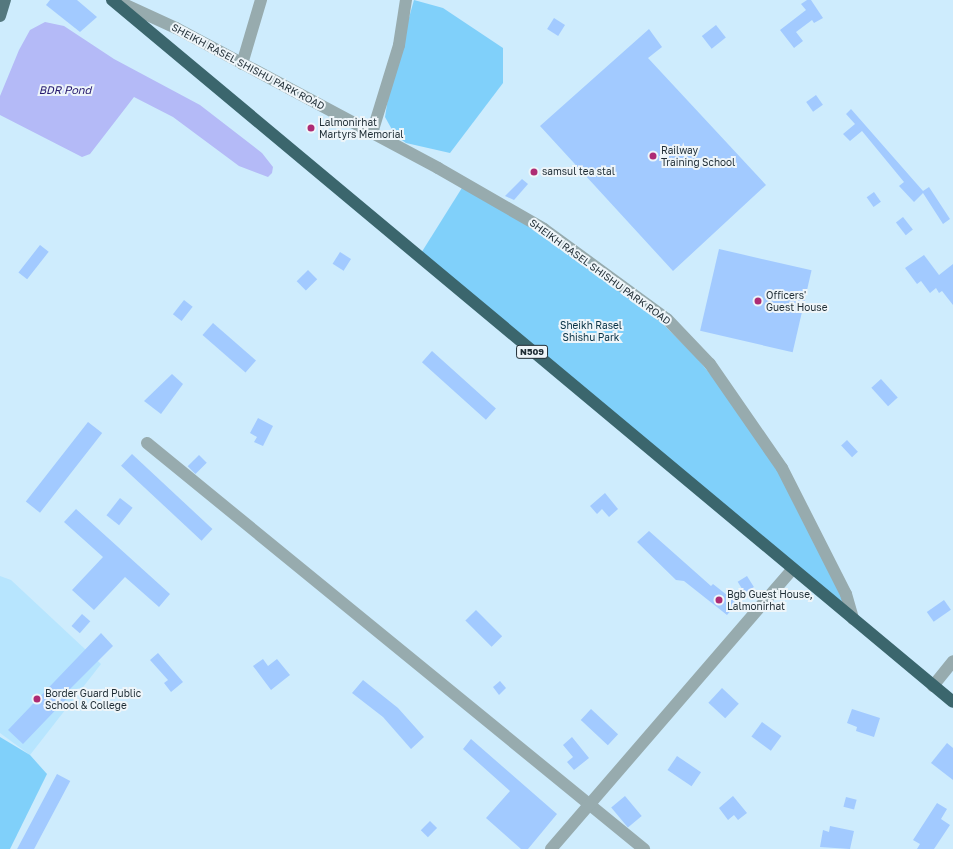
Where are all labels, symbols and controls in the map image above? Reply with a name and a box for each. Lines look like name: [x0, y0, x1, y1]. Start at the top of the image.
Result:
street label: SHEIKH RASEL SHISHU PARK ROAD: [169, 21, 327, 113]
water label: BDR Pond: [39, 83, 91, 97]
place label: Lalmonirhat Martyrs Memorial: [319, 116, 404, 140]
marker: Lalmonirhat Martyrs Memorial: [306, 123, 316, 133]
place label: Railway Training School: [661, 144, 735, 168]
marker: Railway Training School: [648, 151, 658, 161]
place label: samsul tea stal: [542, 166, 615, 178]
marker: samsul tea stal: [529, 167, 539, 177]
street label: SHEIKH RASEL SHISHU PARK ROAD: [527, 217, 673, 327]
place label: Officers' Guest House: [766, 289, 827, 312]
marker: Officers' Guest House: [753, 296, 763, 306]
park label: Sheikh Rasel Shishu Park: [560, 319, 622, 342]
road number: N509: [516, 345, 548, 359]
place label: Bgb Guest House, Lalmonirhat: [727, 588, 813, 612]
marker: Bgb Guest House, Lalmonirhat: [714, 595, 724, 605]
place label: Border Guard Public School & College: [45, 687, 141, 710]
marker: Border Guard Public School & College: [32, 694, 42, 704]

